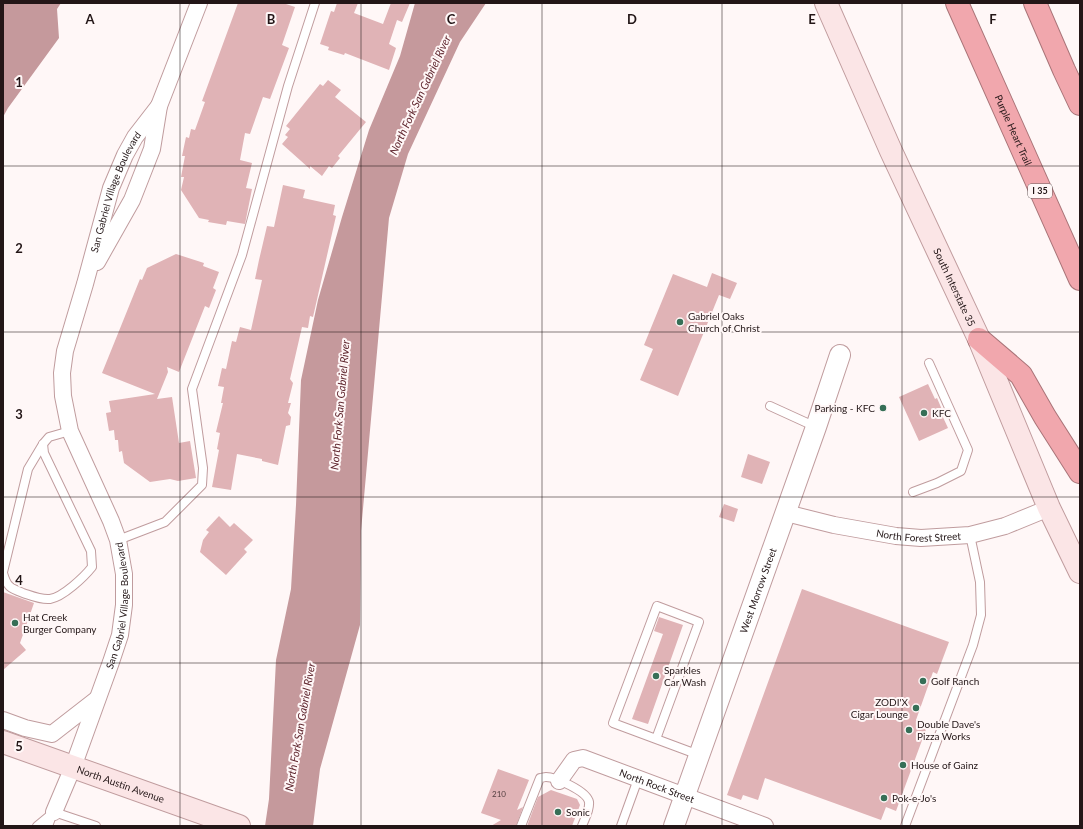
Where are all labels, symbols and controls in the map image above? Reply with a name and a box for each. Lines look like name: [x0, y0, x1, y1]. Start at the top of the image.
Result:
text: A: [84, 11, 95, 27]
text: B: [267, 11, 276, 27]
text: C: [447, 11, 456, 27]
text: D: [627, 11, 637, 27]
text: E: [808, 11, 816, 27]
text: F: [989, 11, 997, 27]
water label: North Fork San Gabriel River: [386, 33, 453, 156]
text: 1: [15, 74, 23, 90]
street label: Purple Heart Trail: [993, 93, 1035, 167]
street label: San Gabriel Village Boulevard: [88, 129, 143, 254]
road number: I 35: [1028, 184, 1052, 198]
text: 2: [15, 240, 23, 256]
street label: South Interstate 35: [931, 246, 978, 328]
place label: Gabriel Oaks Church of Christ: [688, 310, 760, 334]
marker: Gabriel Oaks Church of Christ: [675, 317, 685, 327]
water label: North Fork San Gabriel River: [327, 339, 352, 470]
place label: Parking - KFC: [815, 402, 875, 414]
marker: Parking - KFC: [878, 403, 888, 413]
text: 3: [15, 406, 23, 422]
place label: KFC: [932, 407, 951, 419]
marker: KFC: [919, 408, 929, 418]
street label: North Forest Street: [875, 527, 962, 544]
street label: San Gabriel Village Boulevard: [103, 541, 130, 670]
street label: West Morrow Street: [737, 546, 779, 635]
text: 4: [15, 572, 23, 588]
place label: Hat Creek Burger Company: [23, 611, 97, 635]
marker: Hat Creek Burger Company: [10, 618, 20, 628]
water label: North Fork San Gabriel River: [282, 662, 317, 792]
place label: Sparkles Car Wash: [664, 664, 706, 688]
marker: Sparkles Car Wash: [651, 671, 661, 681]
place label: Golf Ranch: [931, 675, 979, 687]
marker: Golf Ranch: [918, 676, 928, 686]
place label: ZODI'X Cigar Lounge: [851, 696, 909, 720]
marker: ZODI'X Cigar Lounge: [911, 703, 921, 713]
place label: Double Dave's Pizza Works: [917, 718, 980, 742]
marker: Double Dave's Pizza Works: [904, 725, 914, 735]
text: 5: [15, 738, 23, 754]
place label: House of Gainz: [911, 759, 979, 771]
marker: House of Gainz: [898, 760, 908, 770]
street label: North Austin Avenue: [75, 763, 166, 805]
street label: North Rock Street: [618, 766, 696, 805]
house number: 210: [492, 789, 506, 799]
place label: Pok-e-Jo's: [892, 792, 936, 804]
marker: Pok-e-Jo's: [879, 793, 889, 803]
place label: Sonic: [566, 806, 590, 818]
marker: Sonic: [553, 807, 563, 817]

